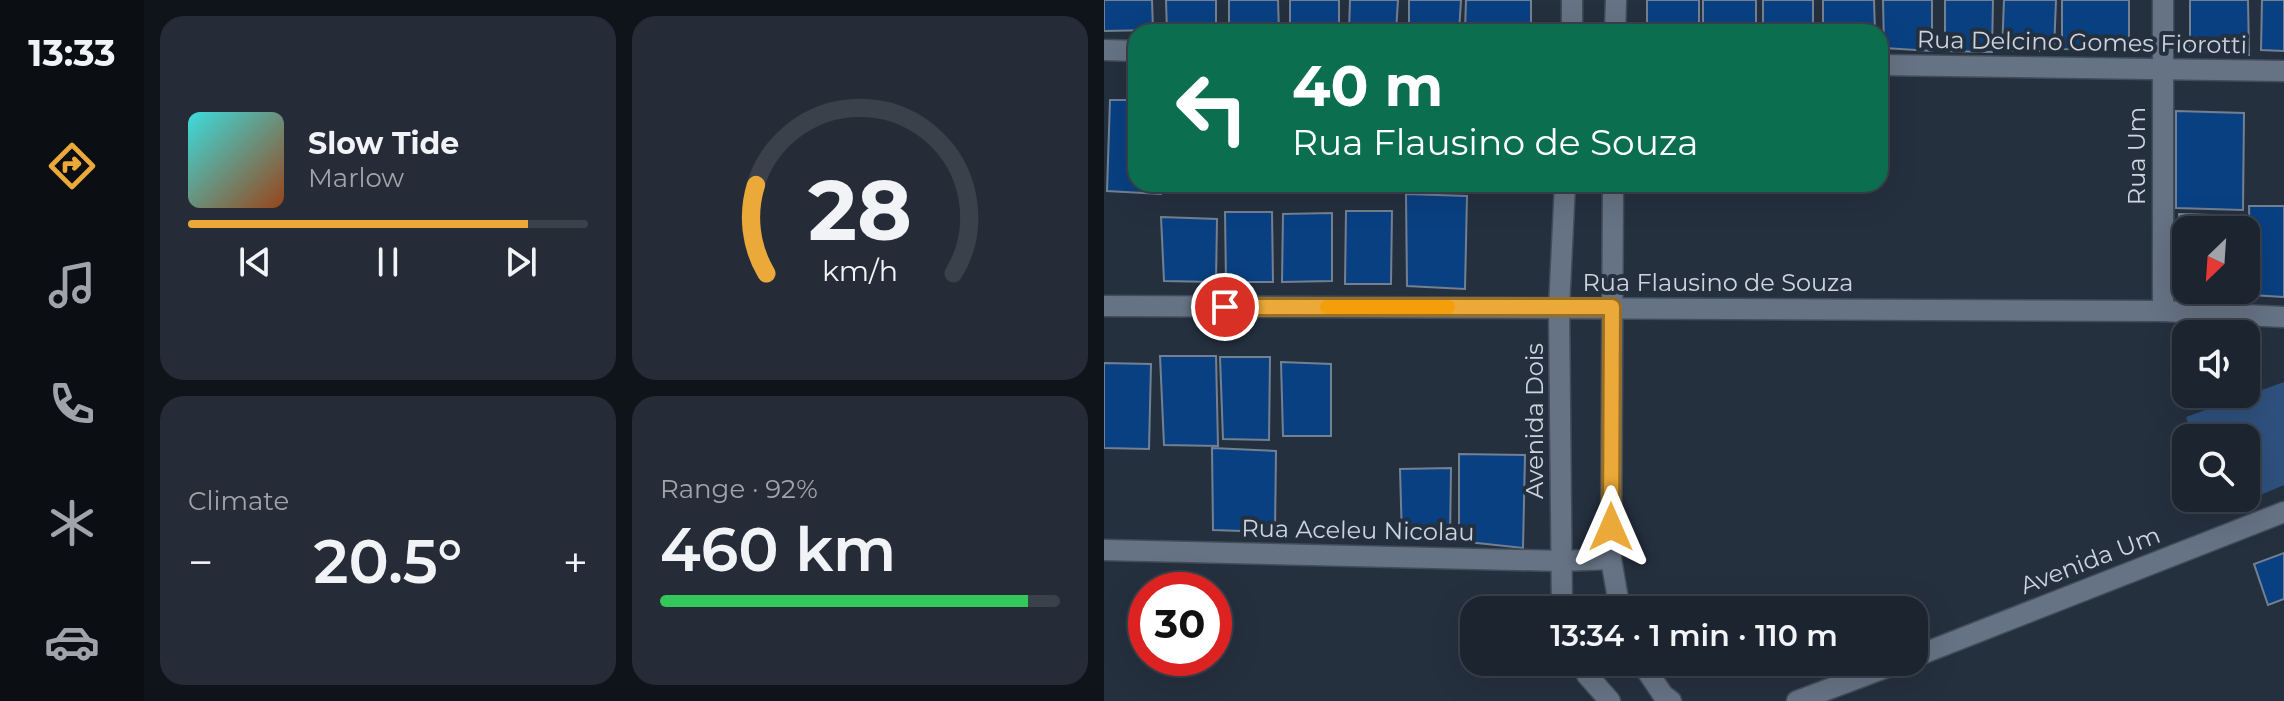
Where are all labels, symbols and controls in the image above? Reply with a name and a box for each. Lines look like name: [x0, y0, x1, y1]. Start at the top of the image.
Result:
street label: Rua Delcino Gomes Fiorotti: [1917, 25, 2247, 59]
text: 13:33: [28, 31, 116, 75]
text: 40 m: [1292, 52, 1443, 120]
icon: left: [1160, 56, 1264, 160]
street label: Rua Um: [2122, 107, 2151, 205]
text: Rua Flausino de Souza: [1292, 120, 1699, 164]
text: Slow Tide: [308, 125, 459, 162]
icon: directions: [44, 138, 100, 194]
text: 28: [808, 158, 912, 260]
text: Marlow: [308, 162, 404, 194]
north arrow: [2172, 216, 2260, 304]
map controls: [2172, 216, 2260, 512]
icon: previous: [233, 240, 277, 284]
icon: pause: [366, 240, 410, 284]
icon: next: [499, 240, 543, 284]
text: km/h: [822, 253, 898, 288]
icon: music: [44, 257, 100, 313]
street label: Rua Flausino de Souza: [1582, 268, 1854, 297]
pin: [1191, 273, 1259, 341]
icon: arrive: [1203, 285, 1247, 329]
button: sound: [2172, 320, 2260, 408]
street label: Avenida Dois: [1520, 343, 1549, 499]
icon: phone: [44, 376, 100, 432]
button: search: [2172, 424, 2260, 512]
text: Range · 92%: [660, 473, 818, 505]
text: Climate: [188, 485, 289, 517]
position arrow: [1569, 485, 1653, 569]
icon: climate: [44, 495, 100, 551]
text: 460 km: [660, 513, 896, 586]
street label: Rua Aceleu Nicolau: [1241, 513, 1475, 547]
street label: Avenida Um: [2016, 520, 2164, 600]
text: 20.5°: [314, 525, 462, 598]
text: −: [188, 535, 213, 589]
text: +: [563, 535, 588, 589]
speed limit sign: 30: [1128, 572, 1232, 676]
icon: car: [44, 614, 100, 670]
text: 13:34 · 1 min · 110 m: [1550, 617, 1838, 654]

